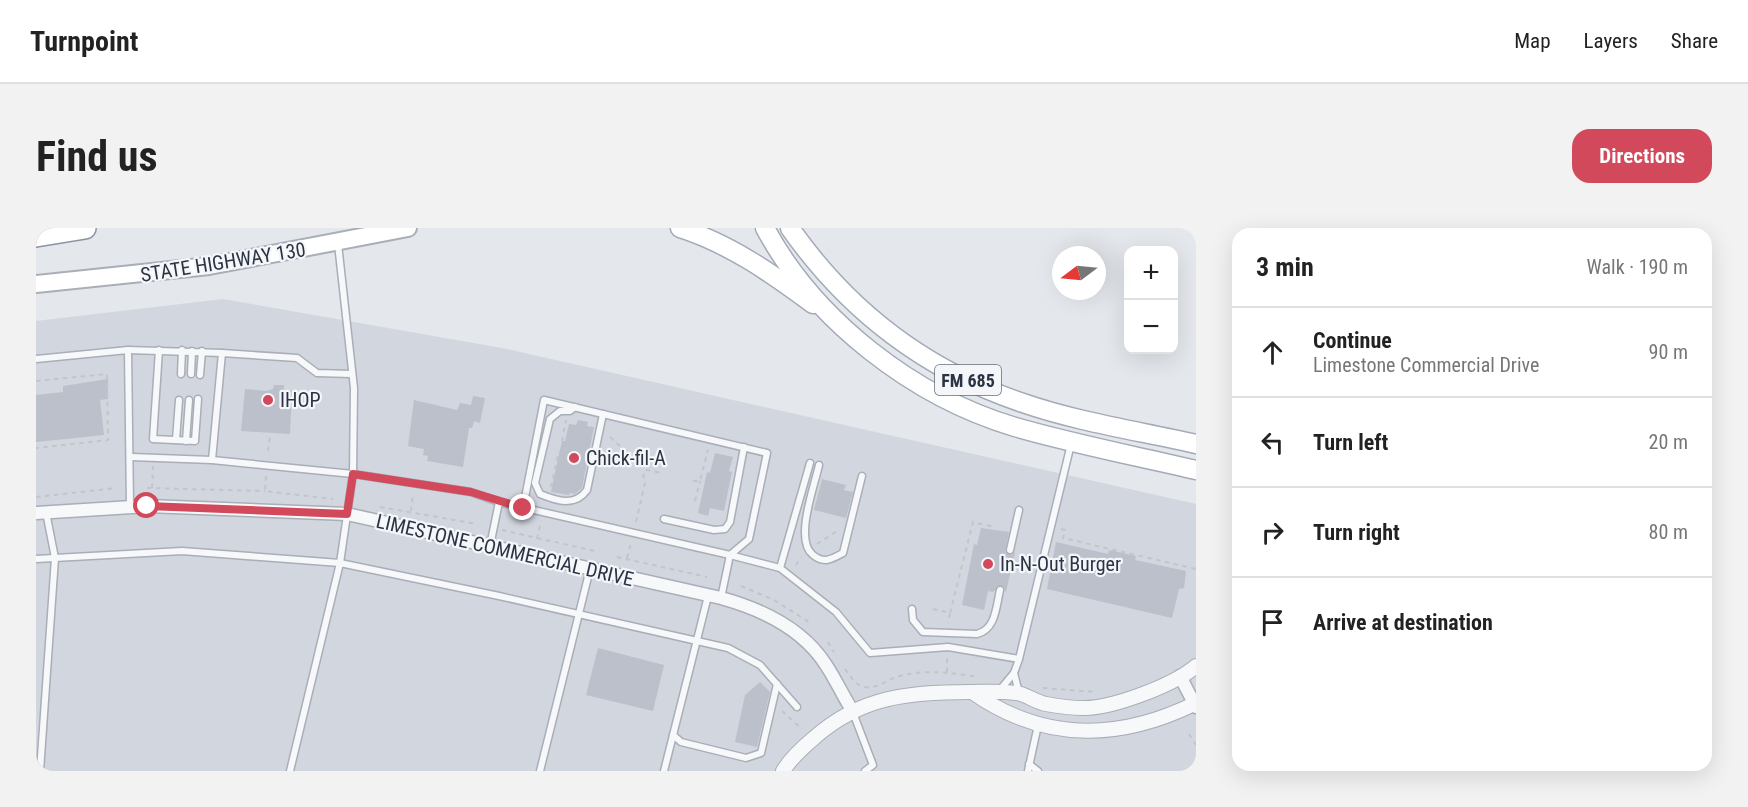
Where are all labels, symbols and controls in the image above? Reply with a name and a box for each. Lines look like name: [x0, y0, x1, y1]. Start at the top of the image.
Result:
text: Turnpoint: [30, 25, 138, 58]
text: Map: [1514, 29, 1551, 53]
text: Layers: [1584, 29, 1638, 53]
text: Share: [1671, 29, 1718, 53]
button: Directions: [1572, 129, 1712, 183]
text: Find us: [36, 132, 157, 181]
street label: STATE HIGHWAY 130: [139, 237, 307, 287]
north arrow: [1052, 246, 1106, 300]
map controls: [1124, 246, 1178, 354]
button: +: [1124, 246, 1178, 300]
text: 3 min: [1256, 252, 1314, 282]
text: Walk · 190 m: [1587, 255, 1688, 279]
button: −: [1124, 300, 1178, 354]
text: Continue: [1313, 328, 1392, 353]
icon: ahead: [1256, 336, 1289, 369]
text: 90 m: [1649, 340, 1688, 364]
text: Limestone Commercial Drive: [1313, 353, 1539, 377]
road number: FM 685: [935, 365, 1001, 395]
place label: IHOP: [280, 388, 321, 412]
marker: IHOP: [261, 393, 275, 407]
icon: left: [1256, 426, 1289, 459]
text: Turn left: [1313, 430, 1388, 455]
text: 20 m: [1649, 430, 1688, 454]
place label: Chick-fil-A: [586, 446, 666, 470]
marker: Chick-fil-A: [567, 451, 581, 465]
route start: [133, 492, 159, 518]
route end: [509, 494, 535, 520]
street label: LIMESTONE COMMERCIAL DRIVE: [374, 509, 636, 591]
icon: right: [1256, 516, 1289, 549]
text: Turn right: [1313, 520, 1400, 545]
text: 80 m: [1649, 520, 1688, 544]
place label: In-N-Out Burger: [1000, 552, 1121, 576]
marker: In-N-Out Burger: [981, 557, 995, 571]
icon: arrive: [1256, 606, 1289, 639]
text: Arrive at destination: [1313, 610, 1493, 635]

